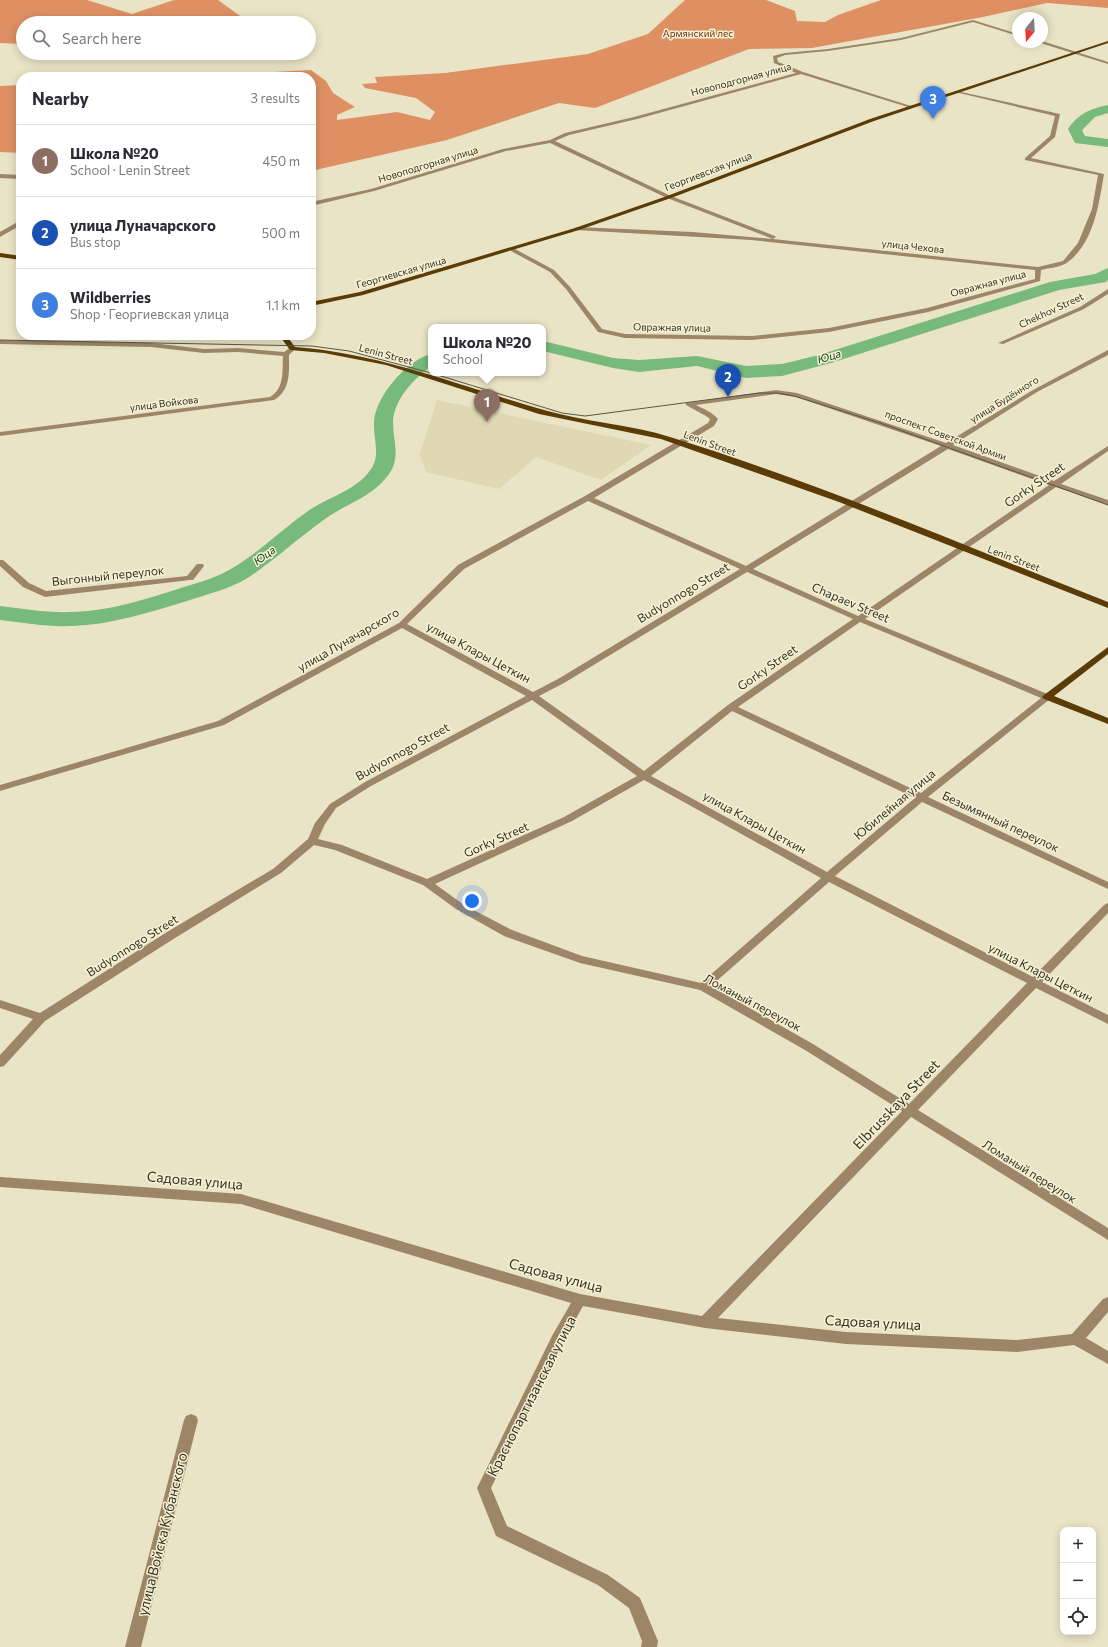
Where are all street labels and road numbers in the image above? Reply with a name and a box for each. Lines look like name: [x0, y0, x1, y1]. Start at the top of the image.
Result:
street label: Новоподгорная улица: [689, 60, 793, 98]
street label: Новоподгорная улица: [377, 143, 479, 185]
street label: Георгиевская улица: [663, 149, 753, 193]
street label: улица Чехова: [881, 237, 945, 255]
street label: Георгиевская улица: [355, 253, 447, 291]
street label: Овражная улица: [949, 267, 1027, 299]
street label: Chekhov Street: [1017, 290, 1085, 330]
street label: Овражная улица: [633, 320, 711, 334]
street label: Lenin Street: [358, 341, 414, 367]
street label: улица Будённого: [967, 373, 1041, 425]
street label: улица Войкова: [129, 393, 199, 413]
street label: проспект Советской Армии: [884, 407, 1008, 463]
street label: Lenin Street: [682, 428, 738, 458]
street label: Gorky Street: [1001, 459, 1067, 509]
street label: Lenin Street: [986, 543, 1042, 573]
street label: Budyonnogo Street: [634, 559, 732, 625]
street label: Выгонный переулок: [51, 562, 166, 588]
street label: Chapaev Street: [810, 579, 892, 625]
street label: улица Луначарского: [295, 604, 401, 674]
street label: улица Клары Цеткин: [425, 619, 533, 685]
street label: Gorky Street: [734, 641, 800, 693]
street label: Budyonnogo Street: [353, 719, 451, 783]
street label: Юбилейная улица: [851, 766, 937, 842]
street label: улица Клары Цеткин: [701, 788, 809, 856]
street label: Безымянный переулок: [940, 788, 1062, 855]
street label: Gorky Street: [461, 818, 531, 860]
street label: Budyonnogo Street: [84, 911, 180, 979]
street label: улица Клары Цеткин: [986, 940, 1096, 1004]
street label: Ломаный переулок: [702, 970, 805, 1034]
street label: Elbrusskaya Street: [849, 1056, 943, 1152]
street label: Ломаный переулок: [980, 1136, 1080, 1206]
street label: Садовая улица: [146, 1167, 244, 1193]
street label: Садовая улица: [507, 1254, 605, 1296]
street label: Садовая улица: [824, 1311, 922, 1333]
street label: Краснопартизанская улица: [483, 1313, 579, 1479]
street label: улица Войска Кубанского: [133, 1451, 191, 1617]

